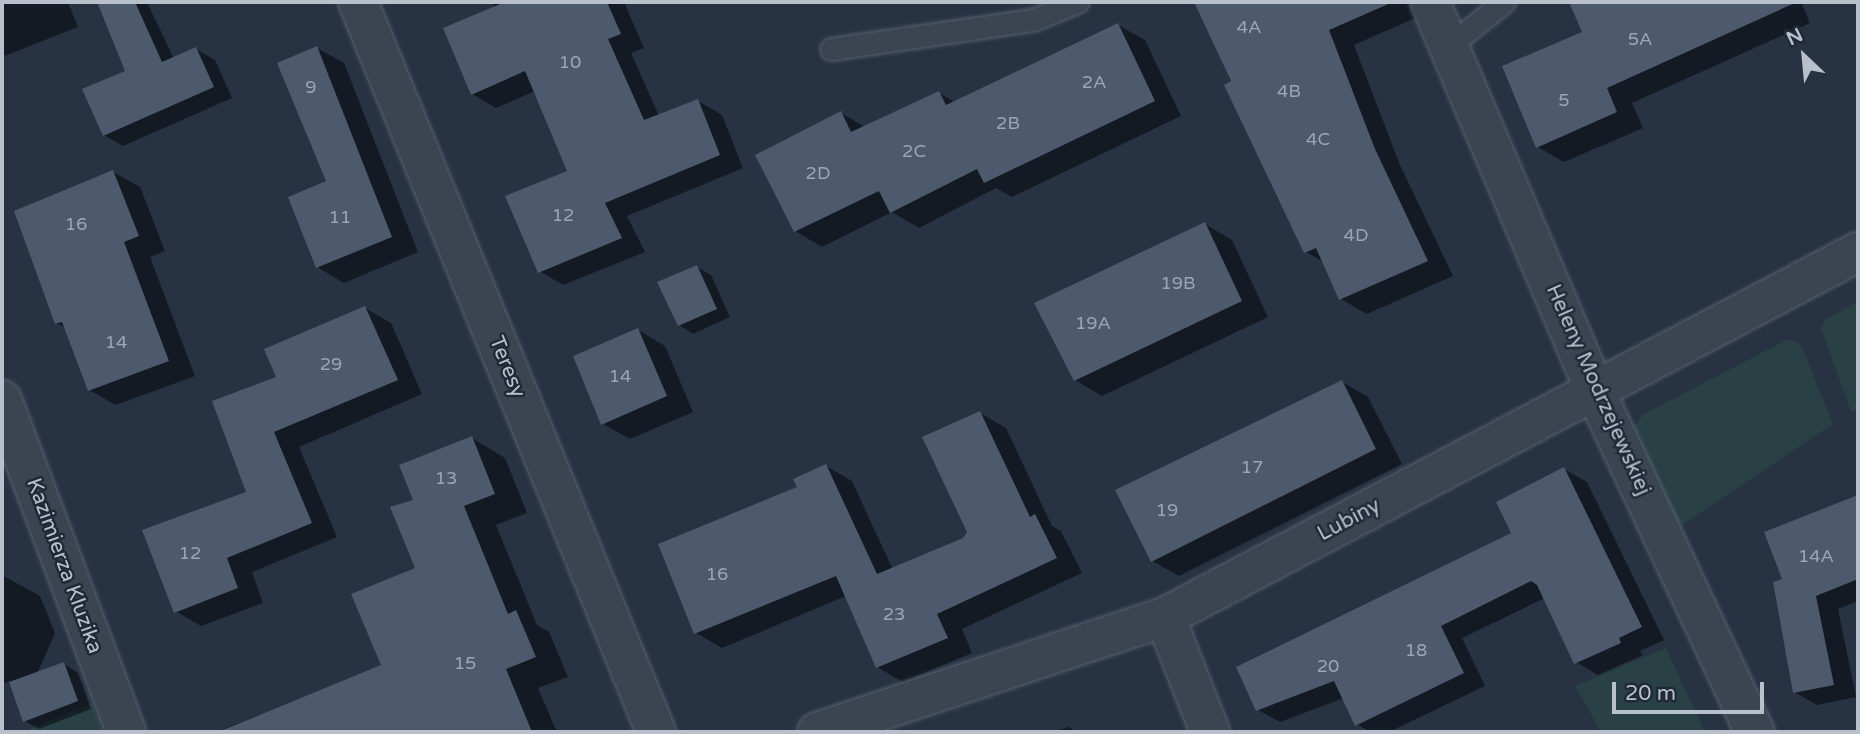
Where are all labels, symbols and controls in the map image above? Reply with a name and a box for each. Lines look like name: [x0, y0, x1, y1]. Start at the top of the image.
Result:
house number: 4A: [1237, 16, 1261, 38]
north arrow: [1769, 21, 1839, 91]
text: N: [1783, 24, 1806, 50]
house number: 5A: [1628, 28, 1652, 50]
house number: 10: [559, 51, 581, 73]
house number: 2A: [1082, 71, 1106, 93]
house number: 9: [305, 76, 317, 98]
house number: 4B: [1277, 80, 1301, 102]
house number: 5: [1558, 89, 1570, 111]
house number: 2B: [996, 112, 1020, 134]
house number: 4C: [1306, 128, 1330, 150]
house number: 2C: [902, 140, 926, 162]
house number: 2D: [806, 162, 830, 184]
house number: 12: [552, 204, 574, 226]
house number: 11: [329, 206, 351, 228]
house number: 16: [65, 213, 87, 235]
house number: 4D: [1344, 224, 1368, 246]
house number: 19B: [1160, 272, 1196, 294]
street label: Heleny Modrzejewskiej: [1540, 281, 1656, 499]
house number: 19A: [1075, 312, 1111, 334]
house number: 14: [105, 331, 127, 353]
street label: Teresy: [483, 333, 531, 401]
house number: 29: [320, 353, 342, 375]
house number: 14: [609, 365, 631, 387]
house number: 17: [1241, 456, 1263, 478]
house number: 13: [435, 467, 457, 489]
street label: Kazimierza Kluzika: [21, 475, 107, 657]
street label: Lubiny: [1313, 493, 1385, 547]
house number: 19: [1156, 499, 1178, 521]
house number: 12: [179, 542, 201, 564]
house number: 14A: [1798, 545, 1834, 567]
house number: 16: [706, 563, 728, 585]
house number: 23: [883, 603, 905, 625]
house number: 18: [1405, 639, 1427, 661]
house number: 15: [454, 652, 476, 674]
house number: 20: [1317, 655, 1339, 677]
scale bar: [1615, 668, 1767, 712]
text: 20 m: [1625, 681, 1676, 706]

